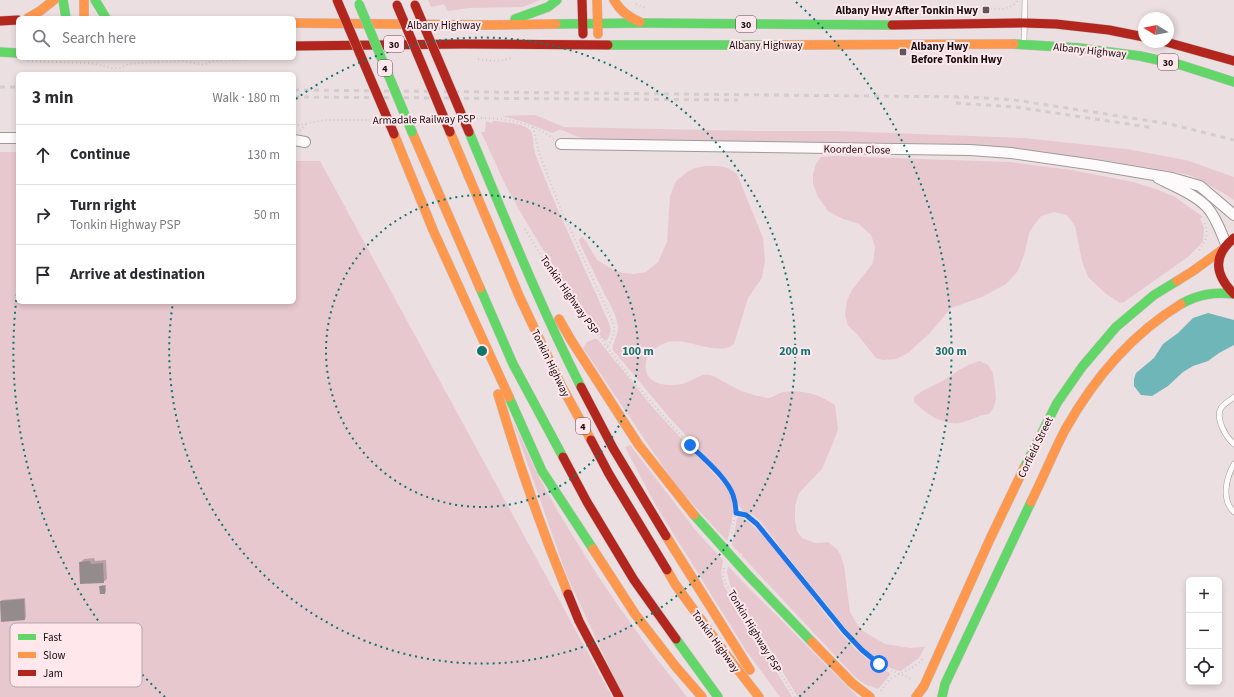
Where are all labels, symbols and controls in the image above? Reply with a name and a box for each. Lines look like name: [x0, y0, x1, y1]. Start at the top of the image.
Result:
place label: Albany Hwy After Tonkin Hwy: [835, 3, 978, 18]
marker: Albany Hwy After Tonkin Hwy: [981, 5, 991, 15]
north arrow: [1138, 12, 1174, 48]
search box: [16, 16, 296, 60]
road number: 30: [736, 16, 756, 32]
street label: Albany Highway: [407, 18, 481, 33]
icon: search: [30, 27, 52, 49]
text: Search here: [62, 28, 136, 49]
road number: 30: [384, 36, 404, 52]
street label: Albany Highway: [729, 38, 803, 53]
place label: Albany Hwy Before Tonkin Hwy: [910, 39, 1002, 67]
street label: Albany Highway: [1053, 39, 1127, 62]
marker: Albany Hwy Before Tonkin Hwy: [898, 47, 908, 57]
road number: 30: [1158, 54, 1178, 70]
road number: 4: [378, 60, 392, 76]
text: 3 min: [32, 86, 73, 110]
text: Walk · 180 m: [212, 89, 280, 107]
street label: Armadale Railway PSP: [373, 111, 475, 128]
street label: Koorden Close: [823, 141, 891, 158]
icon: ahead: [32, 144, 54, 166]
text: Continue: [70, 144, 130, 165]
text: 130 m: [247, 146, 280, 164]
text: Turn right: [70, 195, 136, 216]
icon: right: [32, 204, 54, 226]
text: 50 m: [254, 206, 280, 224]
text: Tonkin Highway PSP: [70, 216, 181, 234]
street label: Tonkin Highway PSP: [537, 253, 603, 338]
icon: arrive: [32, 264, 54, 286]
text: Arrive at destination: [70, 264, 205, 285]
street label: Tonkin Highway: [528, 327, 573, 399]
text: 100 m: [622, 343, 654, 360]
text: 200 m: [779, 343, 811, 360]
text: 300 m: [935, 343, 967, 360]
centre of rings: [475, 344, 489, 358]
street label: Corfield Street: [1014, 414, 1057, 480]
road number: 4: [576, 418, 590, 434]
route end: [681, 436, 699, 454]
map controls: [1186, 577, 1222, 685]
button: +: [1186, 577, 1222, 613]
street label: Tonkin Highway PSP: [724, 587, 785, 675]
street label: Tonkin Highway: [688, 607, 743, 675]
button: −: [1186, 613, 1222, 649]
legend: [10, 623, 142, 687]
text: Fast: [43, 630, 62, 645]
text: Slow: [43, 648, 66, 663]
button: locate: [1186, 649, 1222, 685]
route start: [870, 655, 888, 673]
text: Jam: [43, 666, 63, 681]

